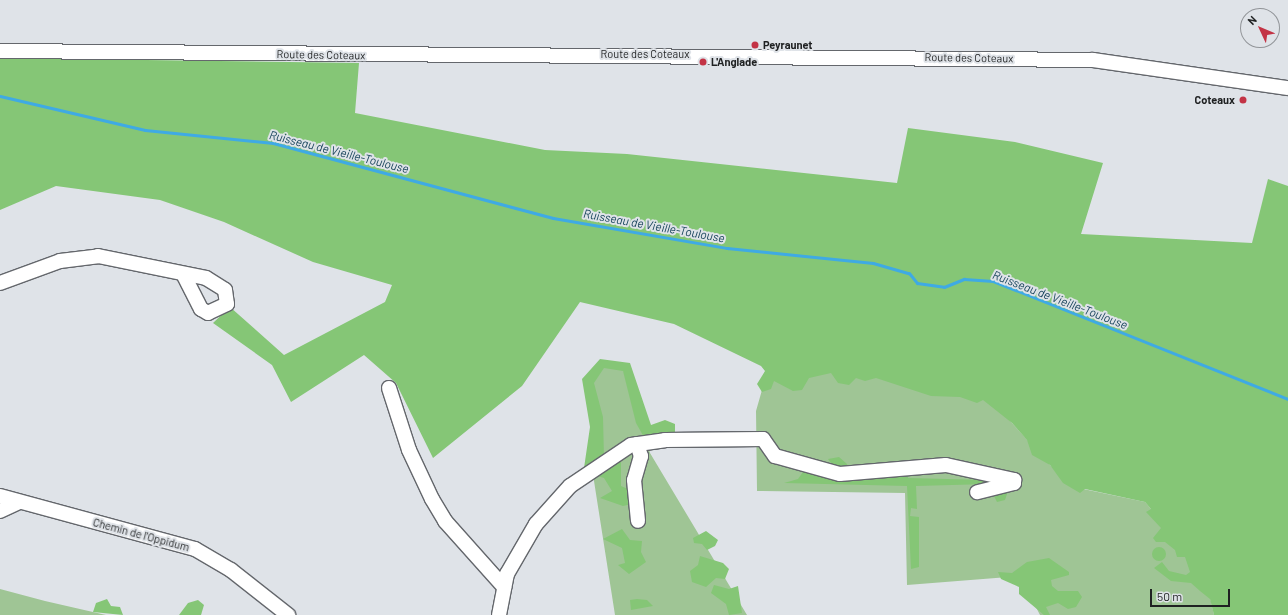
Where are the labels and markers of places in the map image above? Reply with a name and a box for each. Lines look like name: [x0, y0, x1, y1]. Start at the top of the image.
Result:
place label: Peyraunet: [763, 38, 812, 52]
marker: Peyraunet: [750, 40, 760, 50]
place label: L'Anglade: [711, 55, 757, 69]
marker: L'Anglade: [698, 57, 708, 67]
place label: Coteaux: [1195, 93, 1235, 107]
marker: Coteaux: [1238, 95, 1248, 105]

